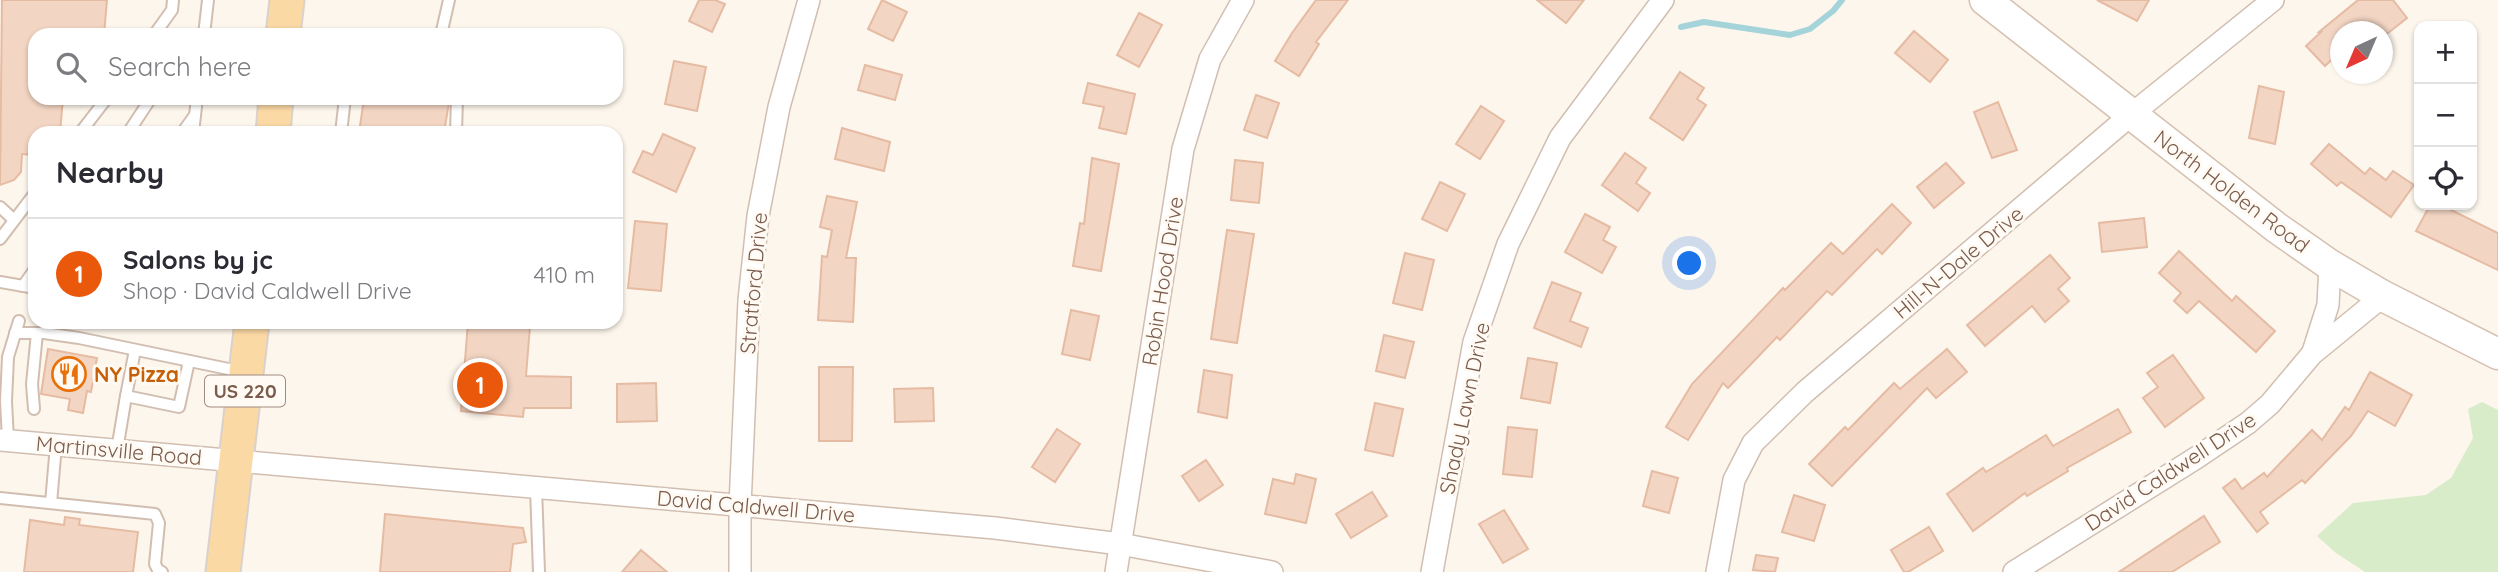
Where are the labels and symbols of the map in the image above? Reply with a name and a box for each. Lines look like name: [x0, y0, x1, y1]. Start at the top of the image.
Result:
north arrow: [2330, 21, 2393, 84]
street label: North Holden Road: [2149, 124, 2315, 258]
street label: Robin Hood Drive: [1136, 194, 1188, 368]
street label: Hill-N-Dale Drive: [1888, 200, 2028, 324]
street label: Stratford Drive: [734, 211, 772, 355]
your location: [1672, 246, 1706, 280]
street label: Shady Lawn Drive: [1433, 320, 1495, 496]
restaurant icon: NY Pizza: [50, 355, 88, 393]
pin: 1: [457, 359, 503, 411]
place label: NY Pizza: [94, 361, 179, 387]
road number: US 220: [205, 376, 285, 406]
street label: David Caldwell Drive: [2079, 406, 2261, 536]
street label: Martinsville Road: [35, 430, 203, 470]
street label: David Caldwell Drive: [656, 484, 856, 528]

